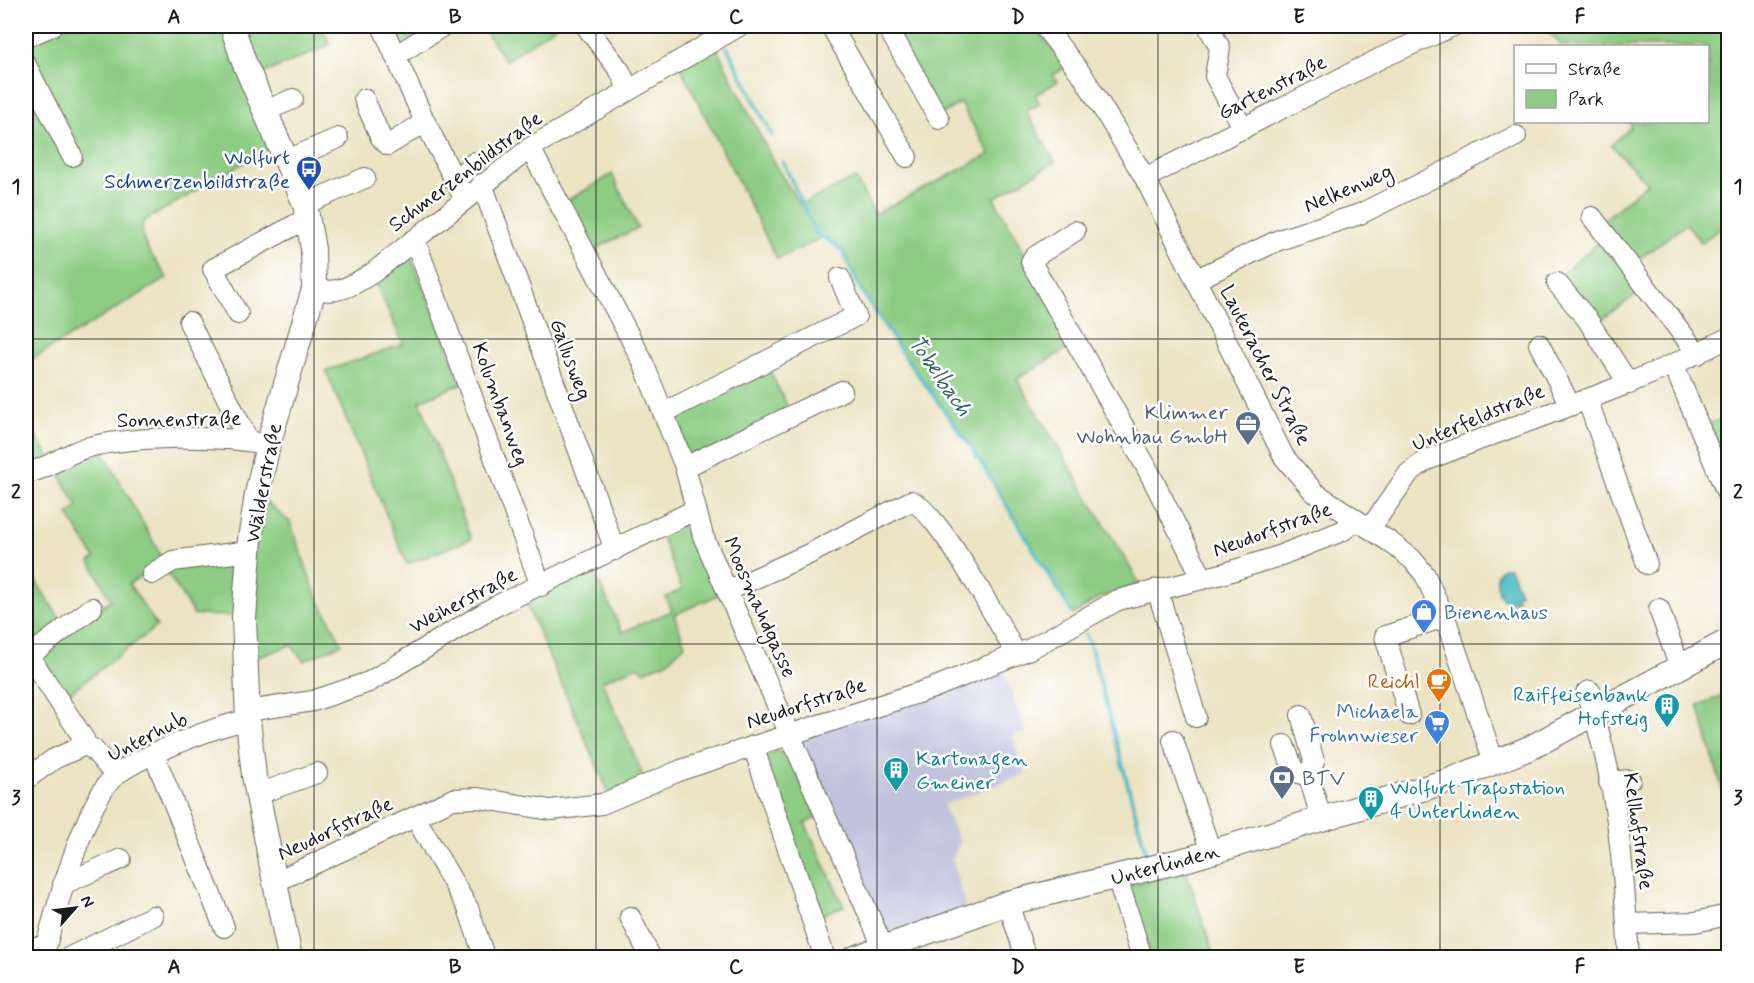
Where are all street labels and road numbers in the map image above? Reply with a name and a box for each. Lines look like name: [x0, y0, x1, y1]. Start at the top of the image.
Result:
street label: Gartenstraße: [1213, 49, 1332, 127]
street label: Schmerzenbildstraße: [383, 105, 548, 239]
street label: Nelkenweg: [1300, 158, 1397, 221]
street label: Lauteracher Straße: [1213, 281, 1318, 450]
street label: Gallusweg: [542, 315, 598, 404]
street label: Kolumbanweg: [465, 339, 535, 470]
street label: Unterfeldstraße: [1408, 377, 1549, 459]
street label: Sonnenstraße: [117, 405, 241, 435]
street label: Wälderstraße: [239, 421, 289, 546]
street label: Neudorfstraße: [1209, 495, 1336, 564]
street label: Moosmahdgasse: [715, 533, 803, 683]
street label: Weiherstraße: [405, 561, 522, 641]
street label: Neudorfstraße: [743, 671, 870, 737]
street label: Unterhub: [103, 705, 192, 769]
street label: Kellhofstraße: [1616, 771, 1660, 891]
street label: Neudorfstraße: [273, 790, 398, 868]
street label: Unterlinden: [1108, 837, 1223, 893]

